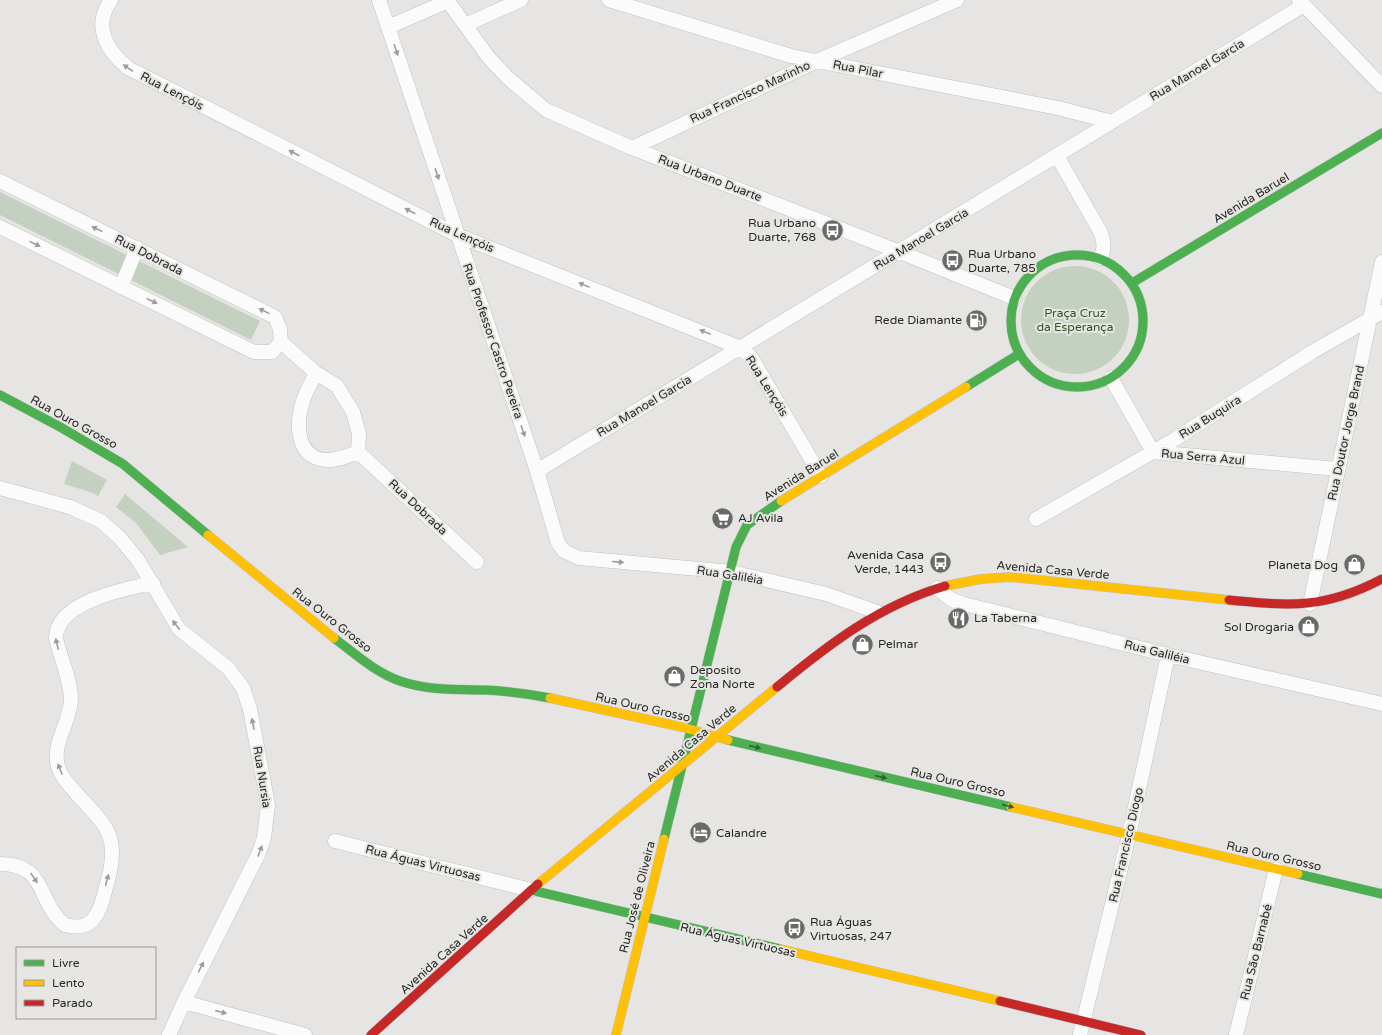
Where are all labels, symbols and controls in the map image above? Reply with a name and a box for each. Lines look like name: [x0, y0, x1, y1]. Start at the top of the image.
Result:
street label: Rua Manoel Garcia: [1147, 36, 1247, 104]
one-way arrow: [393, 45, 399, 57]
street label: Rua Pilar: [832, 57, 885, 81]
street label: Rua Francisco Marinho: [688, 58, 812, 126]
one-way arrow: [123, 64, 134, 72]
street label: Rua Lençóis: [138, 69, 206, 113]
one-way arrow: [288, 149, 300, 156]
street label: Rua Urbano Duarte: [656, 152, 764, 204]
one-way arrow: [434, 168, 440, 180]
street label: Avenida Baruel: [1211, 170, 1291, 226]
street label: Rua Manoel Garcia: [871, 205, 971, 273]
one-way arrow: [404, 208, 416, 214]
street label: Rua Lençóis: [428, 215, 497, 256]
place label: Rua Urbano Duarte, 768: [748, 216, 816, 244]
bus stop icon: Rua Urbano Duarte, 768: [819, 217, 845, 243]
one-way arrow: [91, 226, 103, 232]
street label: Rua Dobrada: [112, 232, 186, 278]
one-way arrow: [29, 241, 41, 247]
place label: Rua Urbano Duarte, 785: [968, 247, 1036, 275]
bus stop icon: Rua Urbano Duarte, 785: [940, 248, 966, 274]
street label: Rua Professor Castro Pereira: [460, 261, 526, 421]
one-way arrow: [578, 281, 590, 287]
one-way arrow: [146, 298, 157, 304]
park label: Praça Cruz da Esperança: [1037, 306, 1113, 334]
fuel station icon: Rede Diamante: [964, 307, 990, 333]
one-way arrow: [258, 308, 269, 315]
place label: Rede Diamante: [874, 313, 962, 327]
one-way arrow: [699, 329, 711, 335]
street label: Rua Lençóis: [743, 353, 791, 419]
street label: Rua Doutor Jorge Brand: [1325, 364, 1367, 502]
street label: Rua Manoel Garcia: [594, 372, 694, 440]
street label: Rua Ouro Grosso: [28, 392, 120, 452]
street label: Rua Buquira: [1176, 392, 1244, 442]
one-way arrow: [521, 425, 527, 437]
street label: Avenida Baruel: [761, 446, 841, 504]
street label: Rua Serra Azul: [1160, 446, 1246, 468]
street label: Rua Dobrada: [386, 476, 450, 538]
supermarket icon: AJ Avila: [709, 505, 735, 531]
place label: AJ Avila: [738, 511, 783, 525]
place label: Avenida Casa Verde, 1443: [847, 548, 924, 576]
bus stop icon: Avenida Casa Verde, 1443: [927, 549, 953, 575]
shop icon: Planeta Dog: [1341, 552, 1367, 578]
one-way arrow: [612, 558, 624, 565]
street label: Avenida Casa Verde: [996, 558, 1110, 582]
place label: Planeta Dog: [1268, 558, 1338, 572]
street label: Rua Galiléia: [696, 563, 764, 587]
street label: Rua Ouro Grosso: [289, 585, 375, 655]
restaurant icon: La Taberna: [946, 605, 972, 631]
place label: La Taberna: [974, 611, 1037, 625]
shop icon: Sol Drogaria: [1296, 614, 1322, 640]
one-way arrow: [172, 620, 180, 630]
place label: Sol Drogaria: [1224, 620, 1294, 634]
shop icon: Pelmar: [850, 631, 876, 657]
one-way arrow: [54, 637, 60, 650]
place label: Pelmar: [878, 637, 918, 651]
street label: Rua Galiléia: [1123, 637, 1191, 667]
place label: Deposito Zona Norte: [690, 663, 755, 691]
shop icon: Deposito Zona Norte: [662, 664, 688, 690]
street label: Rua Ouro Grosso: [594, 689, 692, 725]
street label: Avenida Casa Verde: [643, 701, 739, 785]
one-way arrow: [250, 718, 256, 730]
one-way arrow: [749, 744, 761, 750]
street label: Rua Nursia: [250, 745, 274, 809]
one-way arrow: [56, 763, 62, 775]
street label: Rua Ouro Grosso: [909, 764, 1007, 800]
one-way arrow: [875, 774, 888, 780]
street label: Rua Francisco Diogo: [1106, 786, 1146, 904]
one-way arrow: [1002, 804, 1014, 810]
hotel icon: Calandre: [687, 820, 713, 846]
place label: Calandre: [716, 826, 767, 840]
street label: Rua Ouro Grosso: [1225, 838, 1323, 874]
street label: Rua José de Oliveira: [616, 840, 658, 954]
street label: Rua Águas Virtuosas: [364, 842, 482, 884]
one-way arrow: [257, 845, 263, 857]
one-way arrow: [30, 873, 38, 883]
one-way arrow: [105, 874, 111, 887]
street label: Rua São Barnabé: [1237, 902, 1275, 1001]
street label: Avenida Casa Verde: [397, 911, 491, 997]
place label: Rua Águas Virtuosas, 247: [810, 915, 892, 943]
bus stop icon: Rua Águas Virtuosas, 247: [781, 916, 807, 942]
street label: Rua Águas Virtuosas: [679, 920, 797, 960]
legend: [16, 947, 156, 1019]
text: Livre: [52, 956, 80, 970]
one-way arrow: [198, 962, 204, 973]
text: Lento: [52, 976, 85, 990]
text: Parado: [52, 996, 93, 1010]
one-way arrow: [215, 1010, 228, 1016]

